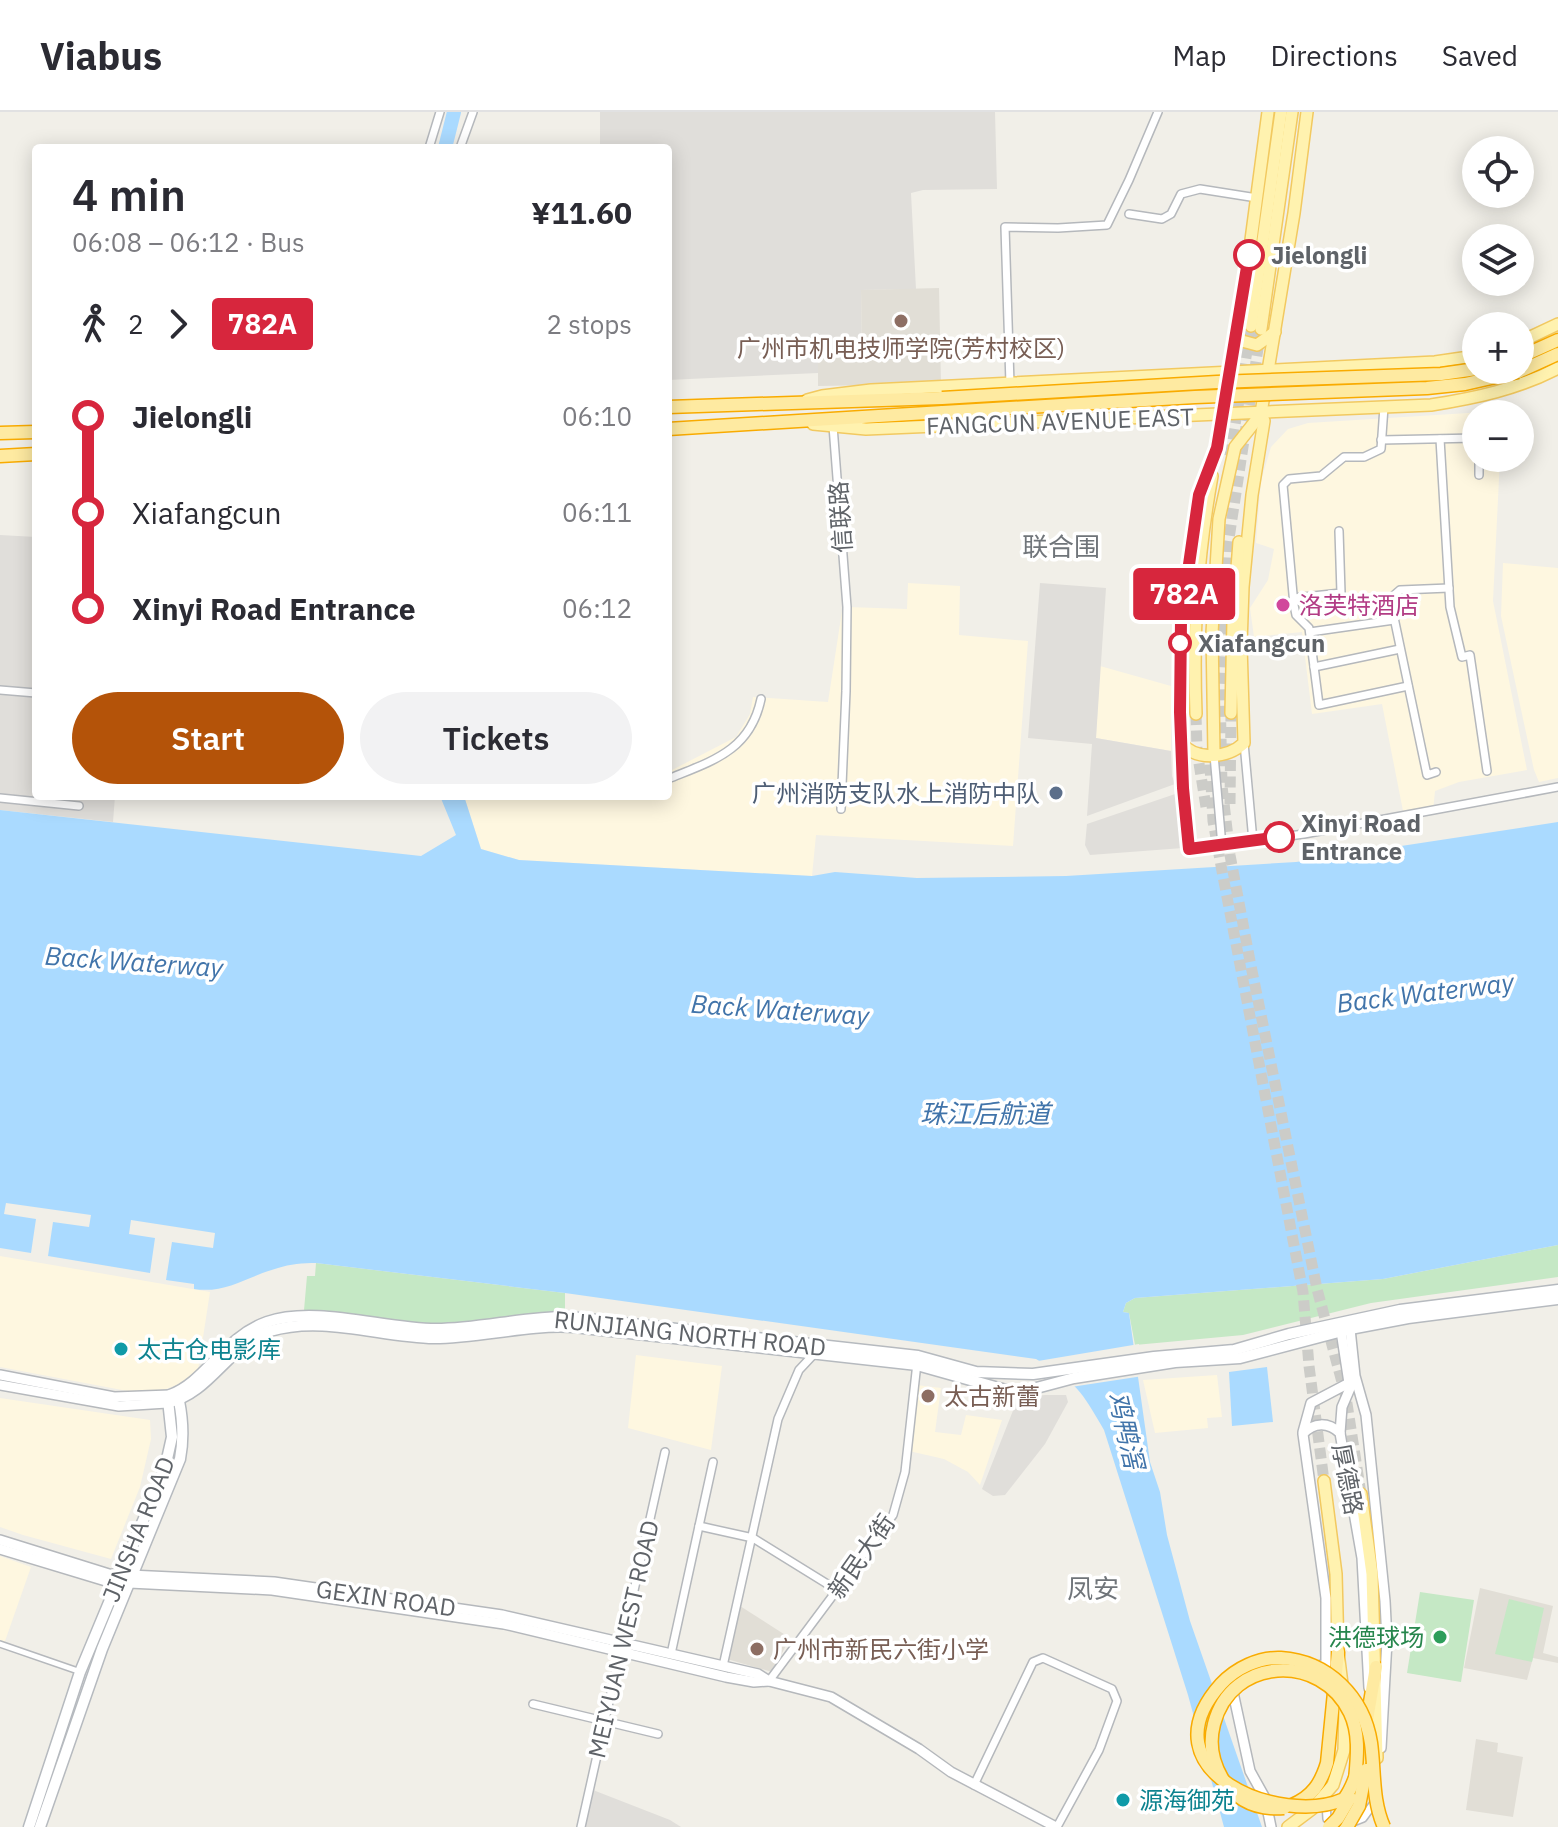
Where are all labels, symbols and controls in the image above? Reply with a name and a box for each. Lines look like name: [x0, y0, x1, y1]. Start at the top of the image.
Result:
text: Viabus: [40, 31, 162, 80]
text: Map: [1172, 37, 1226, 74]
text: Directions: [1270, 37, 1398, 74]
text: Saved: [1442, 37, 1518, 74]
map controls: [1462, 136, 1534, 472]
button: locate: [1462, 136, 1534, 208]
text: 4 min: [72, 166, 186, 223]
text: ¥11.60: [531, 193, 632, 232]
button: layers: [1462, 224, 1534, 296]
text: 06:08 – 06:12 · Bus: [72, 225, 305, 259]
place label: Jielongli: [1271, 239, 1367, 271]
marker: Jielongli: [1234, 240, 1264, 270]
icon: walk: [72, 302, 116, 346]
icon: forward: [156, 302, 200, 346]
text: 782A: [228, 305, 297, 342]
text: 2: [128, 307, 144, 341]
text: 2 stops: [546, 307, 632, 341]
marker: 广州市机电技师学院(芳村校区): [892, 312, 910, 330]
button: +: [1462, 312, 1534, 384]
place label: 广州市机电技师学院(芳村校区): [737, 332, 1065, 364]
text: Jielongli: [132, 397, 252, 436]
text: 06:10: [562, 399, 632, 433]
street label: FANGCUN AVENUE EAST: [926, 400, 1195, 442]
button: −: [1462, 400, 1534, 472]
street label: 信联路: [822, 480, 858, 554]
text: Xiafangcun: [132, 493, 282, 532]
text: 06:11: [562, 495, 632, 529]
district label: 联合围: [1022, 529, 1100, 563]
line badge: 782A: [1128, 568, 1240, 620]
text: 782A: [1149, 575, 1219, 612]
text: Xinyi Road Entrance: [132, 589, 416, 628]
place label: 洛芙特酒店: [1299, 589, 1419, 621]
text: 06:12: [562, 591, 632, 625]
marker: 洛芙特酒店: [1274, 596, 1292, 614]
place label: Xiafangcun: [1198, 627, 1325, 659]
marker: Xiafangcun: [1169, 632, 1191, 654]
button: Start: [72, 692, 344, 784]
button: Tickets: [360, 692, 632, 784]
place label: 广州消防支队水上消防中队: [752, 777, 1040, 809]
marker: 广州消防支队水上消防中队: [1047, 784, 1065, 802]
place label: Xinyi Road Entrance: [1301, 807, 1421, 867]
marker: Xinyi Road Entrance: [1264, 822, 1294, 852]
water label: Back Waterway: [44, 938, 226, 984]
water label: Back Waterway: [1334, 964, 1517, 1020]
water label: Back Waterway: [690, 986, 872, 1032]
water label: 珠江后航道: [920, 1096, 1054, 1130]
street label: RUNJIANG NORTH ROAD: [552, 1303, 828, 1363]
place label: 太古仓电影库: [137, 1333, 281, 1365]
marker: 太古仓电影库: [112, 1340, 130, 1358]
place label: 太古新蕾: [944, 1380, 1040, 1412]
marker: 太古新蕾: [919, 1387, 937, 1405]
water label: 鸡鸭滘: [1102, 1388, 1153, 1476]
street label: 厚德路: [1325, 1441, 1371, 1517]
street label: JINSHA ROAD: [94, 1452, 182, 1606]
street label: 新民大街: [820, 1508, 902, 1604]
street label: MEIYUAN WEST ROAD: [580, 1517, 666, 1761]
district label: 凤安: [1067, 1571, 1119, 1605]
street label: GEXIN ROAD: [314, 1572, 458, 1624]
place label: 洪德球场: [1328, 1621, 1424, 1653]
marker: 洪德球场: [1431, 1628, 1449, 1646]
place label: 广州市新民六街小学: [773, 1633, 989, 1665]
marker: 广州市新民六街小学: [748, 1640, 766, 1658]
place label: 源海御苑: [1139, 1784, 1235, 1816]
marker: 源海御苑: [1114, 1791, 1132, 1809]

